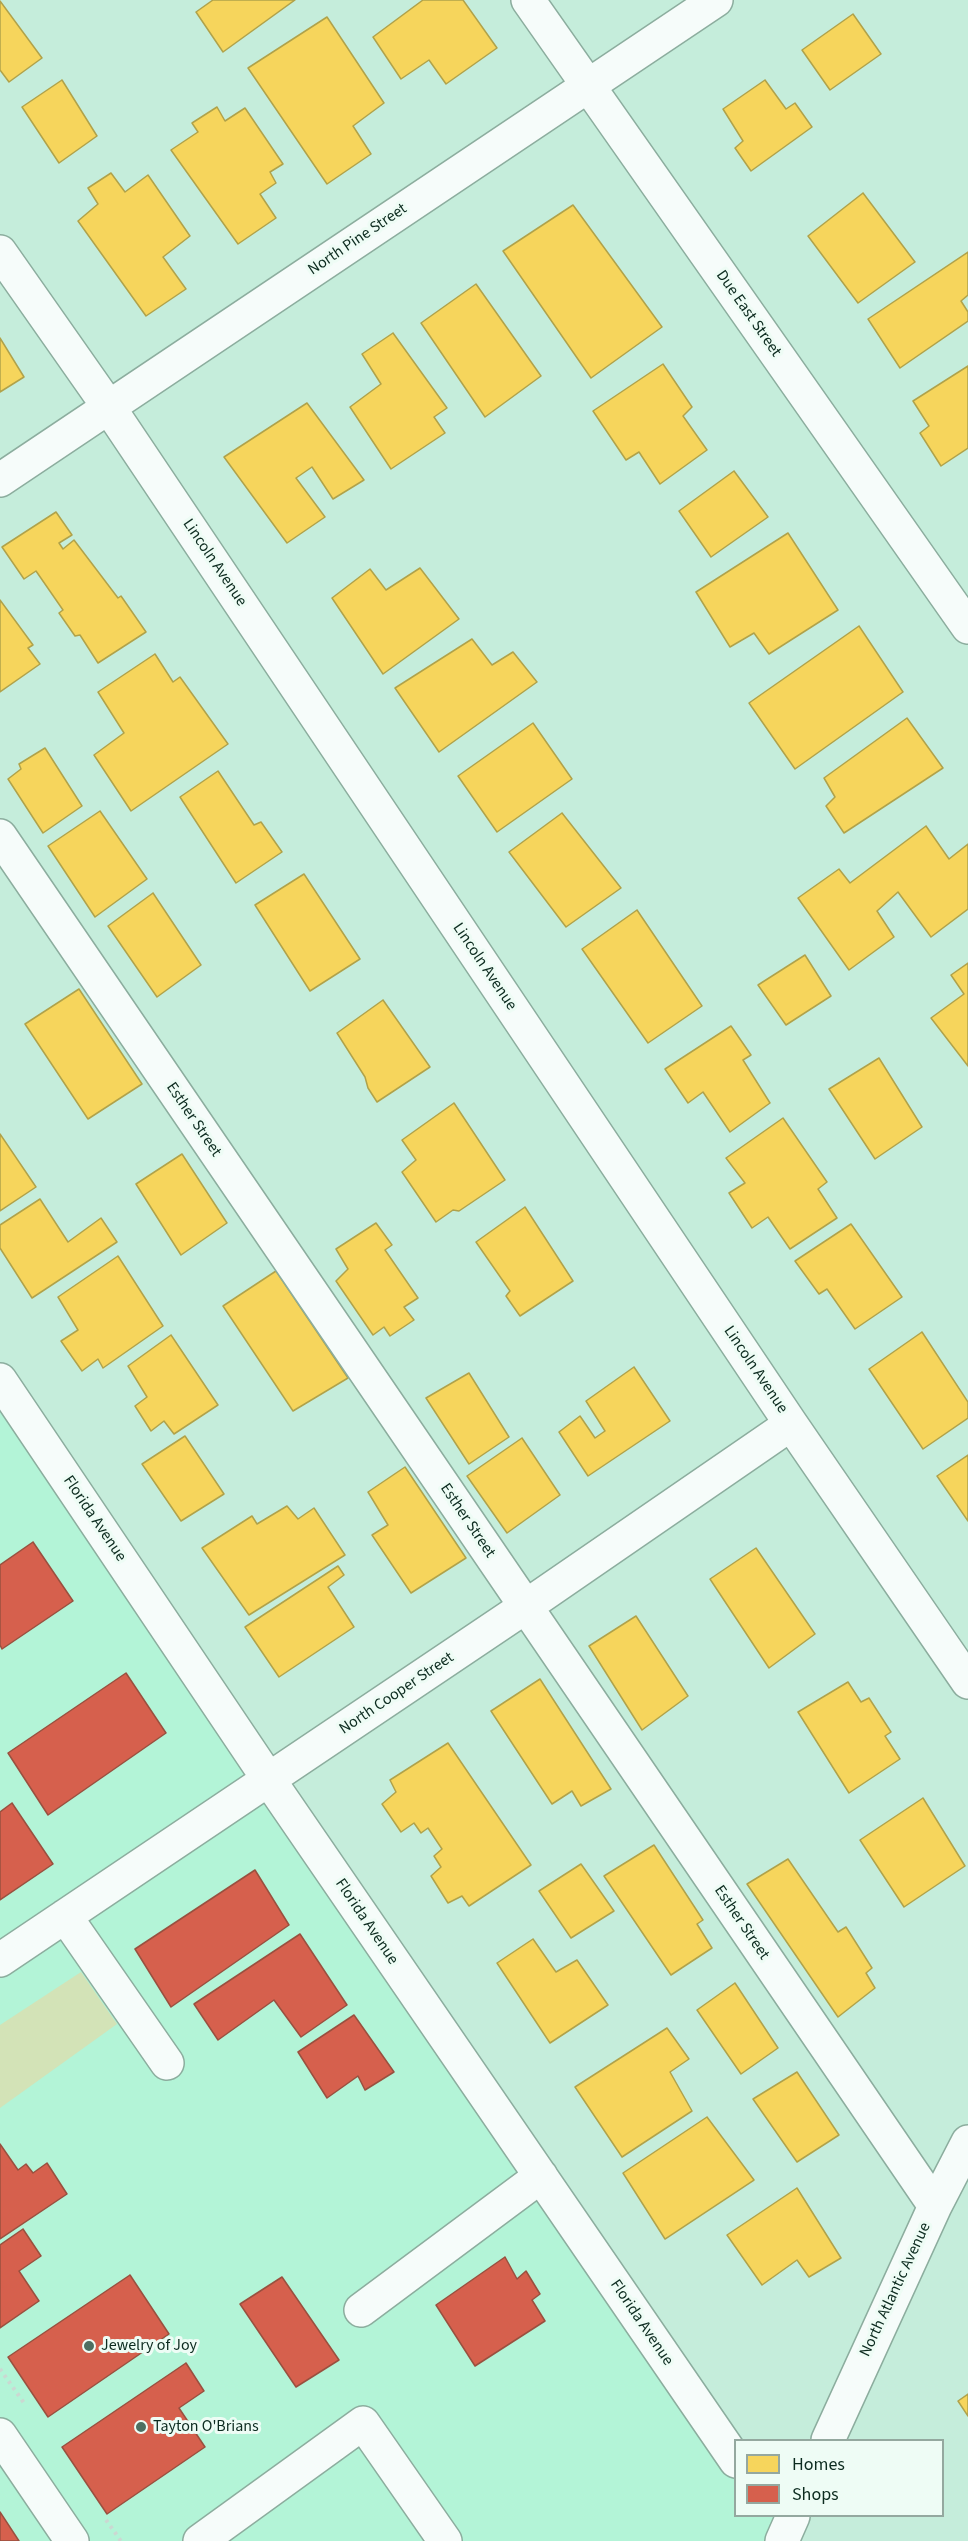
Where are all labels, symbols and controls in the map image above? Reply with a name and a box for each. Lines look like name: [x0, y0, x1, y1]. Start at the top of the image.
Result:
street label: North Pine Street: [305, 200, 411, 280]
street label: Due East Street: [711, 267, 785, 361]
street label: Lincoln Avenue: [178, 516, 250, 610]
street label: Lincoln Avenue: [448, 920, 520, 1014]
street label: Esther Street: [161, 1079, 225, 1161]
street label: Lincoln Avenue: [719, 1323, 791, 1417]
street label: Florida Avenue: [58, 1472, 130, 1566]
street label: Esther Street: [435, 1480, 499, 1562]
street label: North Cooper Street: [336, 1649, 458, 1739]
street label: Florida Avenue: [330, 1875, 402, 1969]
street label: Esther Street: [709, 1882, 773, 1964]
street label: North Atlantic Avenue: [856, 2220, 936, 2360]
street label: Florida Avenue: [605, 2276, 677, 2370]
place label: Jewelry of Joy: [101, 2336, 197, 2356]
marker: Jewelry of Joy: [82, 2339, 96, 2353]
place label: Tayton O'Brians: [153, 2417, 259, 2437]
marker: Tayton O'Brians: [134, 2420, 148, 2434]
legend: [734, 2439, 944, 2517]
text: Homes: [792, 2452, 845, 2477]
text: Shops: [792, 2482, 839, 2507]

